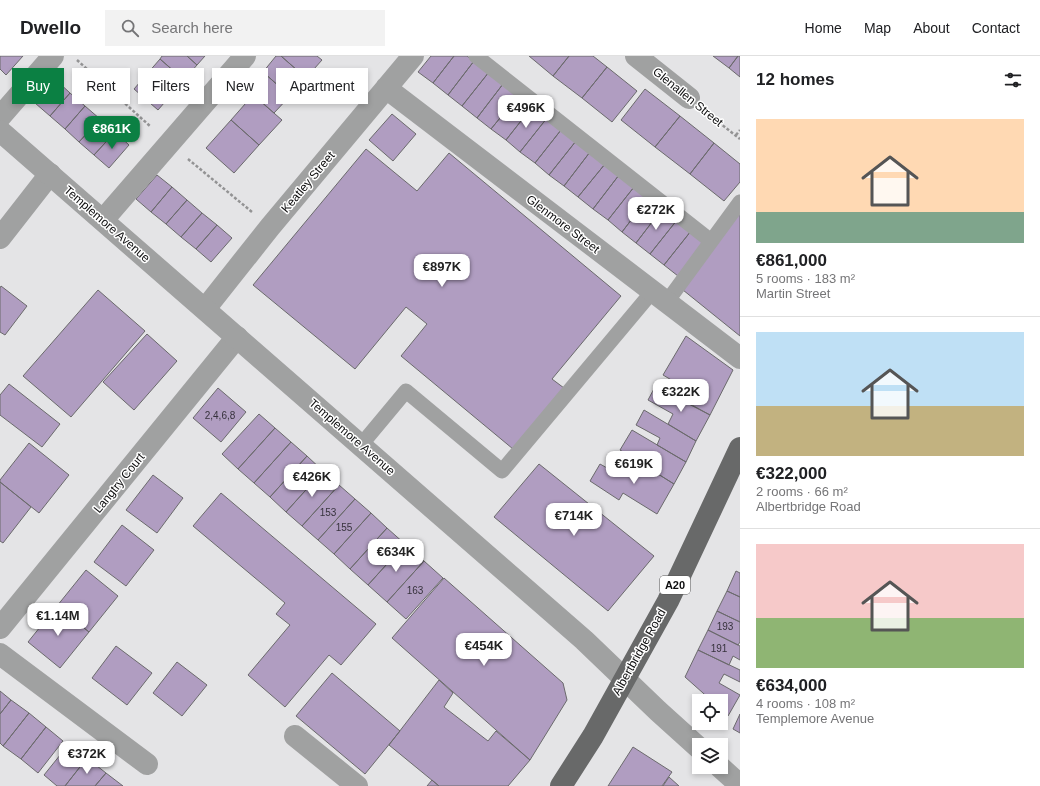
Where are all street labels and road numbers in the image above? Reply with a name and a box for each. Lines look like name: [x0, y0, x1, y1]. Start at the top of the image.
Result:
street label: Glenallen Street: [650, 64, 726, 130]
street label: Keatley Street: [278, 148, 338, 215]
street label: Templemore Avenue: [61, 183, 153, 265]
street label: Glenmore Street: [524, 192, 603, 256]
street label: Templemore Avenue: [306, 396, 398, 478]
street label: Langtry Court: [91, 450, 148, 516]
road number: A20: [660, 576, 690, 594]
street label: Albertbridge Road: [609, 606, 669, 698]

